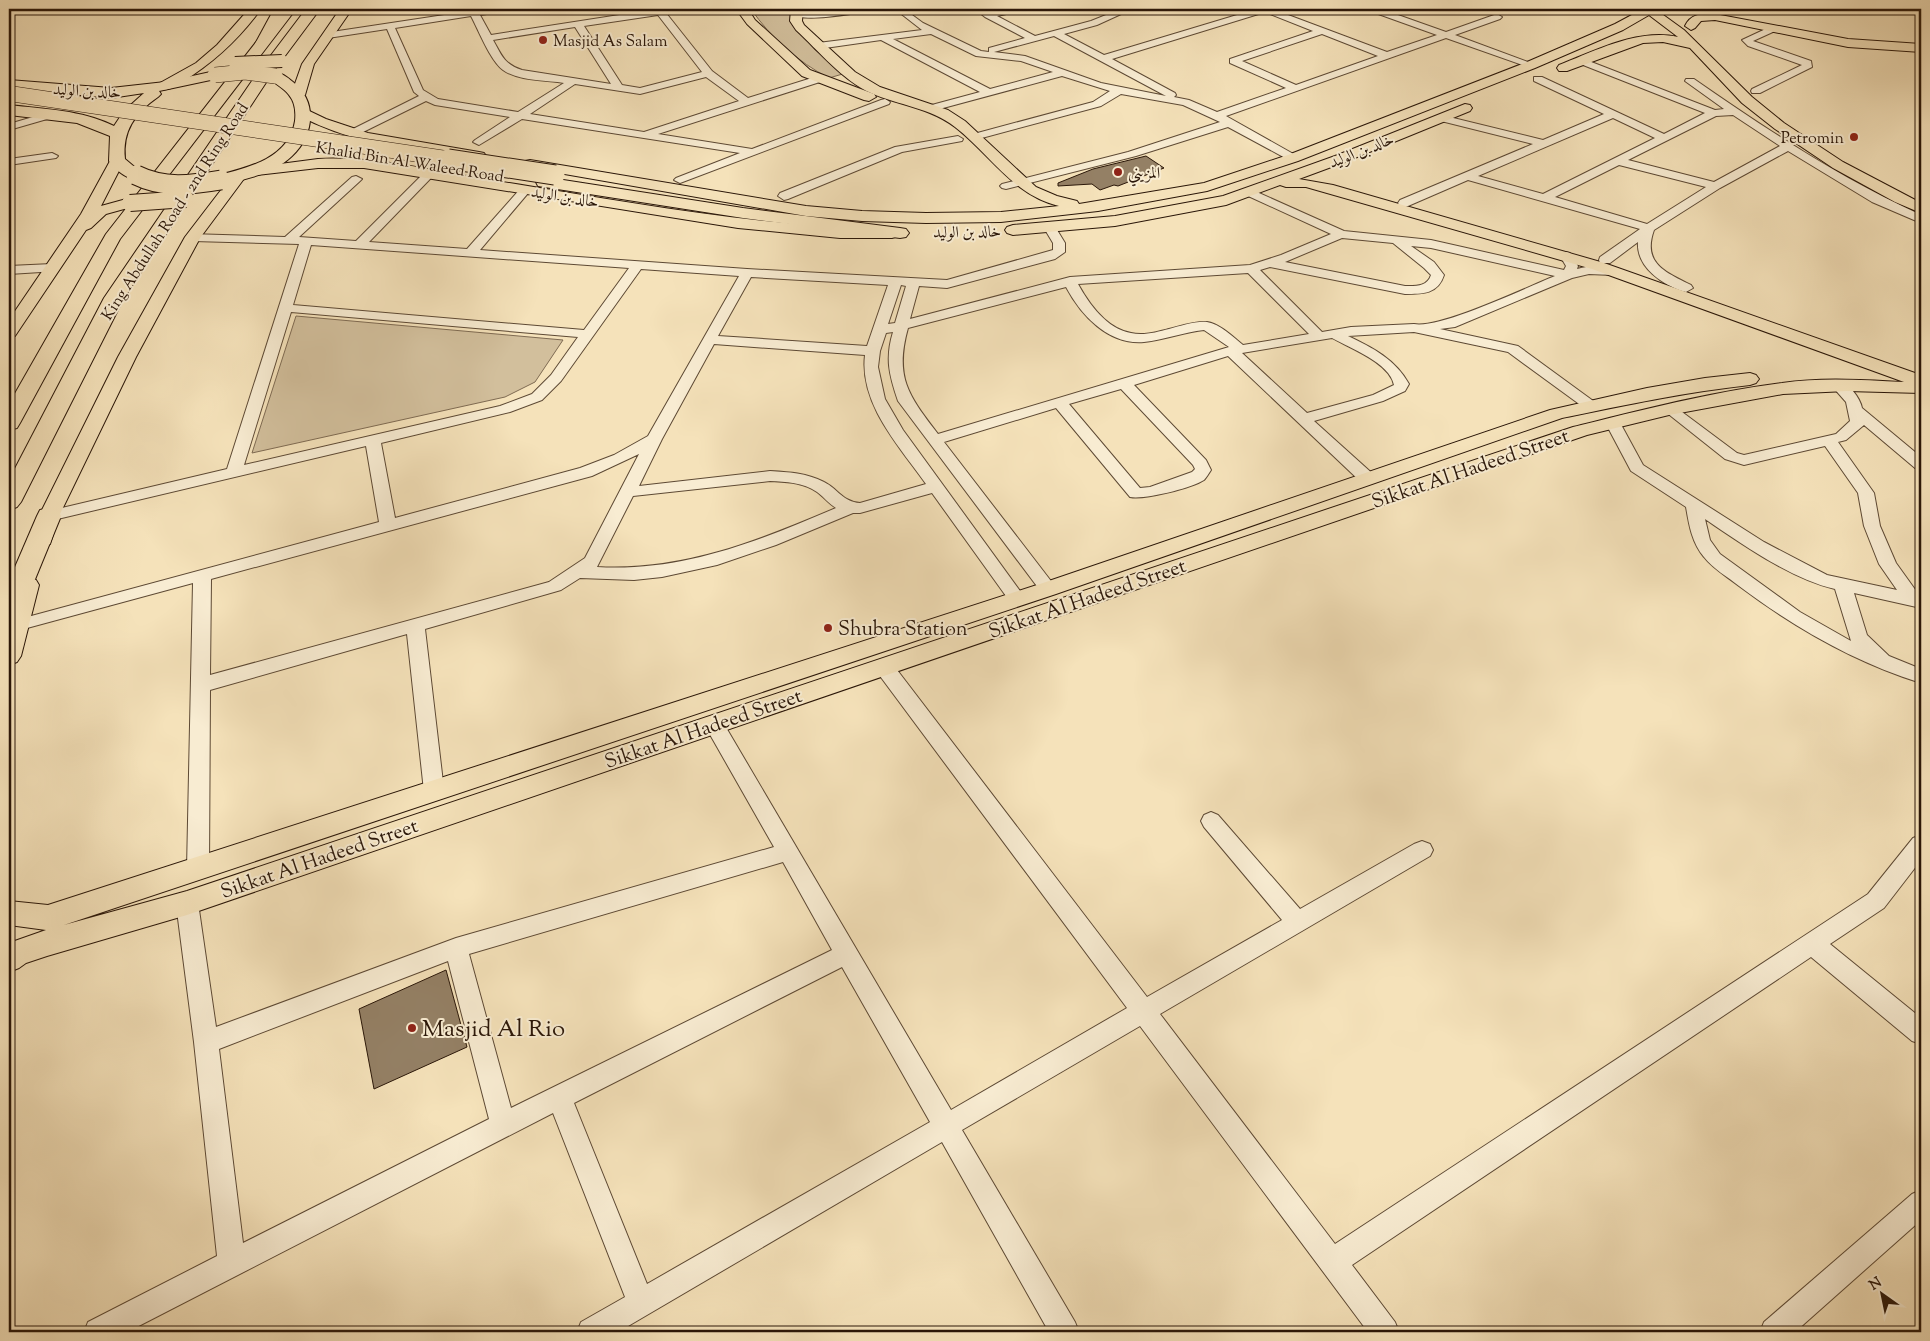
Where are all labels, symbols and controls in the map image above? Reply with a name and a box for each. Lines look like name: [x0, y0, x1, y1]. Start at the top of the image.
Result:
place label: Masjid As Salam: [553, 31, 667, 54]
marker: Masjid As Salam: [537, 34, 549, 46]
street label: خالد بن الوليد: [52, 79, 122, 106]
street label: King Abdullah Road - 2nd Ring Road: [97, 99, 255, 326]
place label: Petromin: [1781, 128, 1845, 151]
street label: خالد بن الوليد: [1326, 129, 1398, 176]
marker: Petromin: [1848, 131, 1860, 143]
street label: Khalid Bin Al Waleed Road: [314, 137, 505, 190]
place label: المزيني: [1128, 163, 1160, 187]
marker: المزيني: [1112, 166, 1124, 178]
street label: خالد بن الوليد: [529, 182, 600, 215]
street label: خالد بن الوليد: [933, 221, 1001, 246]
street label: Sikkat Al Hadeed Street: [1368, 423, 1574, 518]
street label: Sikkat Al Hadeed Street: [985, 553, 1191, 648]
place label: Shubra Station: [838, 616, 968, 645]
marker: Shubra Station: [822, 622, 834, 634]
street label: Sikkat Al Hadeed Street: [601, 683, 807, 778]
street label: Sikkat Al Hadeed Street: [217, 813, 423, 908]
place label: Masjid Al Rio: [422, 1013, 565, 1047]
marker: Masjid Al Rio: [406, 1022, 418, 1034]
north arrow: [1858, 1268, 1908, 1318]
text: N: [1866, 1273, 1886, 1296]

